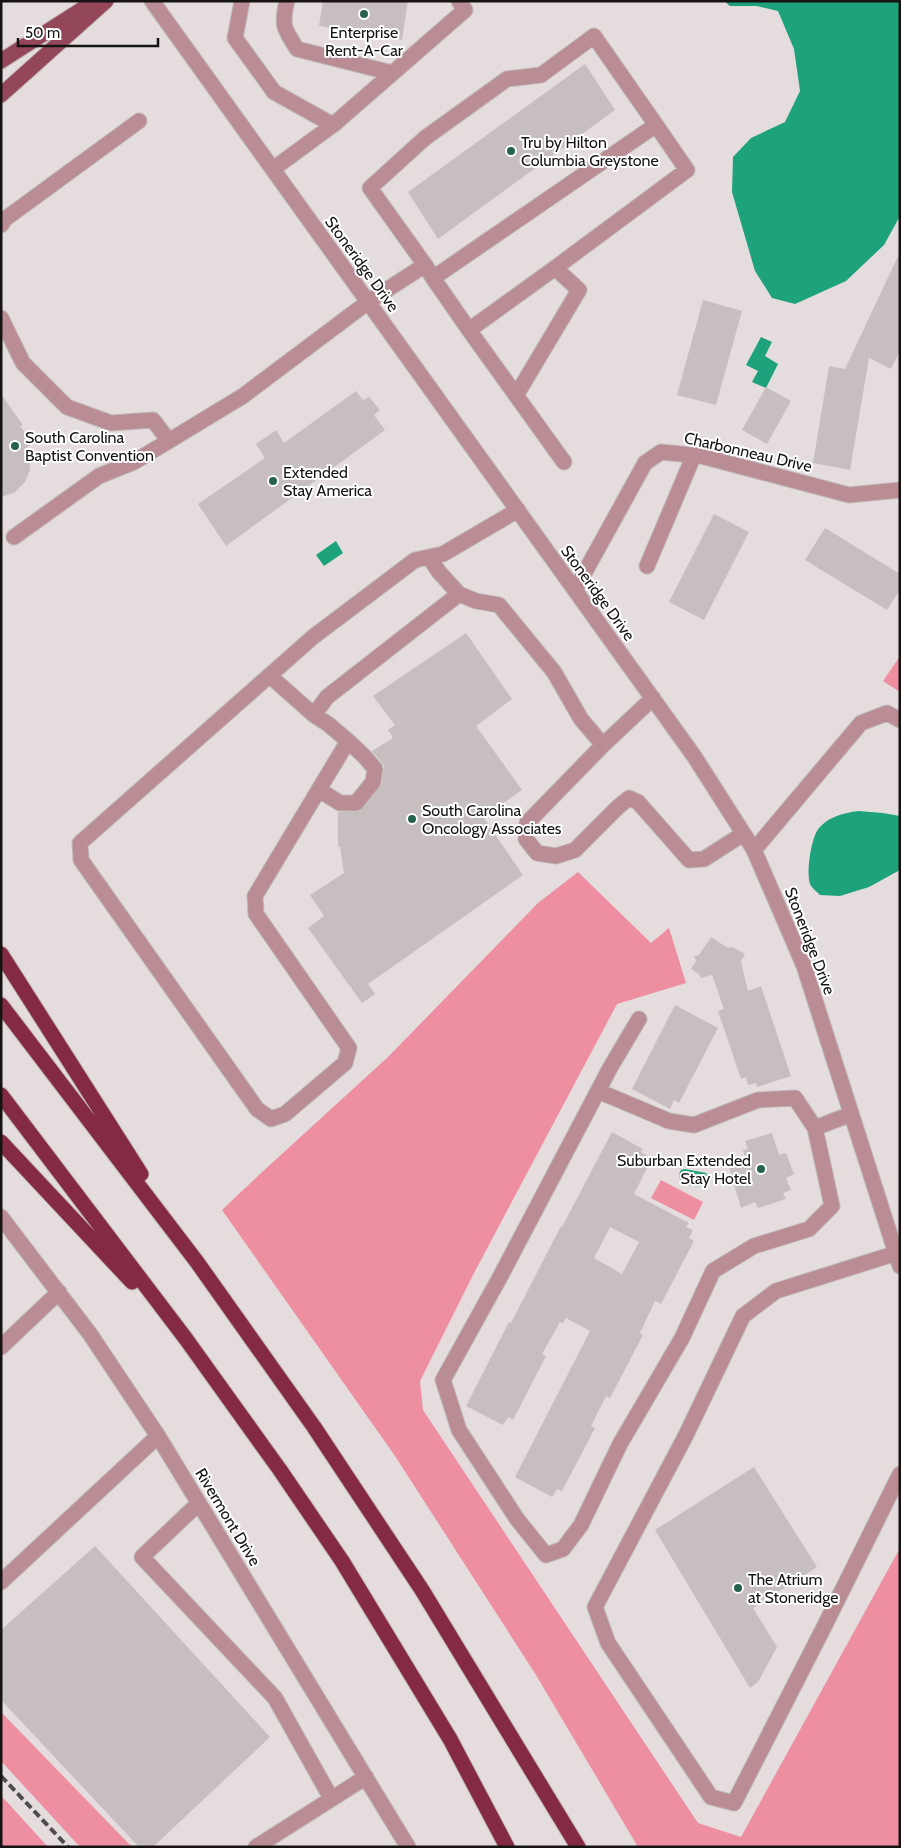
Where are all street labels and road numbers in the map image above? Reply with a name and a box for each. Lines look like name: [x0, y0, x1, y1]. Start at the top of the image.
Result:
street label: Stoneridge Drive: [321, 213, 403, 315]
street label: Charbonneau Drive: [682, 428, 814, 476]
street label: Stoneridge Drive: [557, 542, 639, 644]
street label: Stoneridge Drive: [781, 885, 839, 997]
street label: Rivermont Drive: [191, 1465, 265, 1569]

